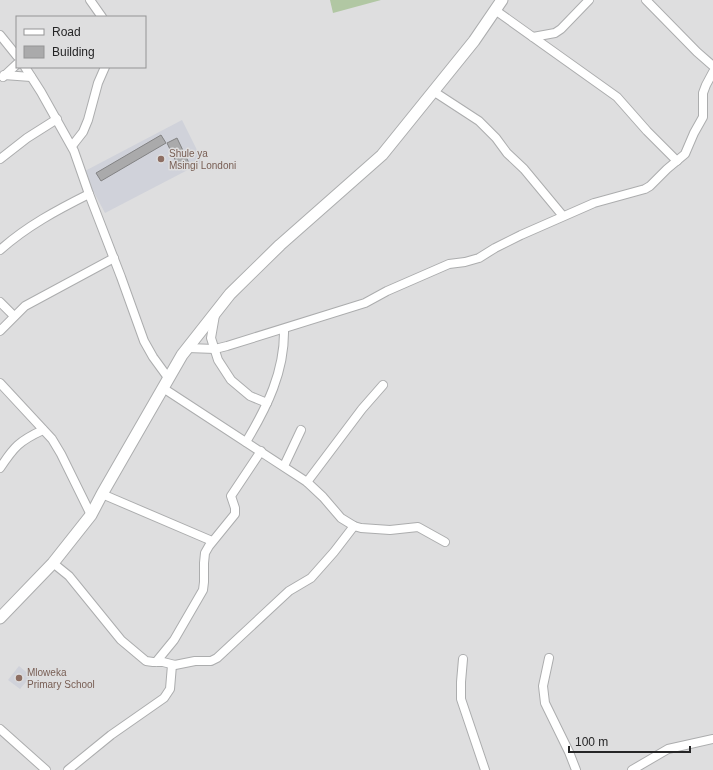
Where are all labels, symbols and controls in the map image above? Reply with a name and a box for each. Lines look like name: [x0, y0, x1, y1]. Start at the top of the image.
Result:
legend: [16, 16, 146, 68]
text: Road: [52, 25, 81, 39]
text: Building: [52, 45, 95, 59]
place label: Shule ya Msingi Londoni: [169, 148, 236, 171]
marker: Shule ya Msingi Londoni: [156, 154, 166, 164]
place label: Mloweka Primary School: [27, 667, 95, 690]
marker: Mloweka Primary School: [14, 673, 24, 683]
scale bar: [569, 728, 690, 754]
text: 100 m: [575, 735, 608, 749]

